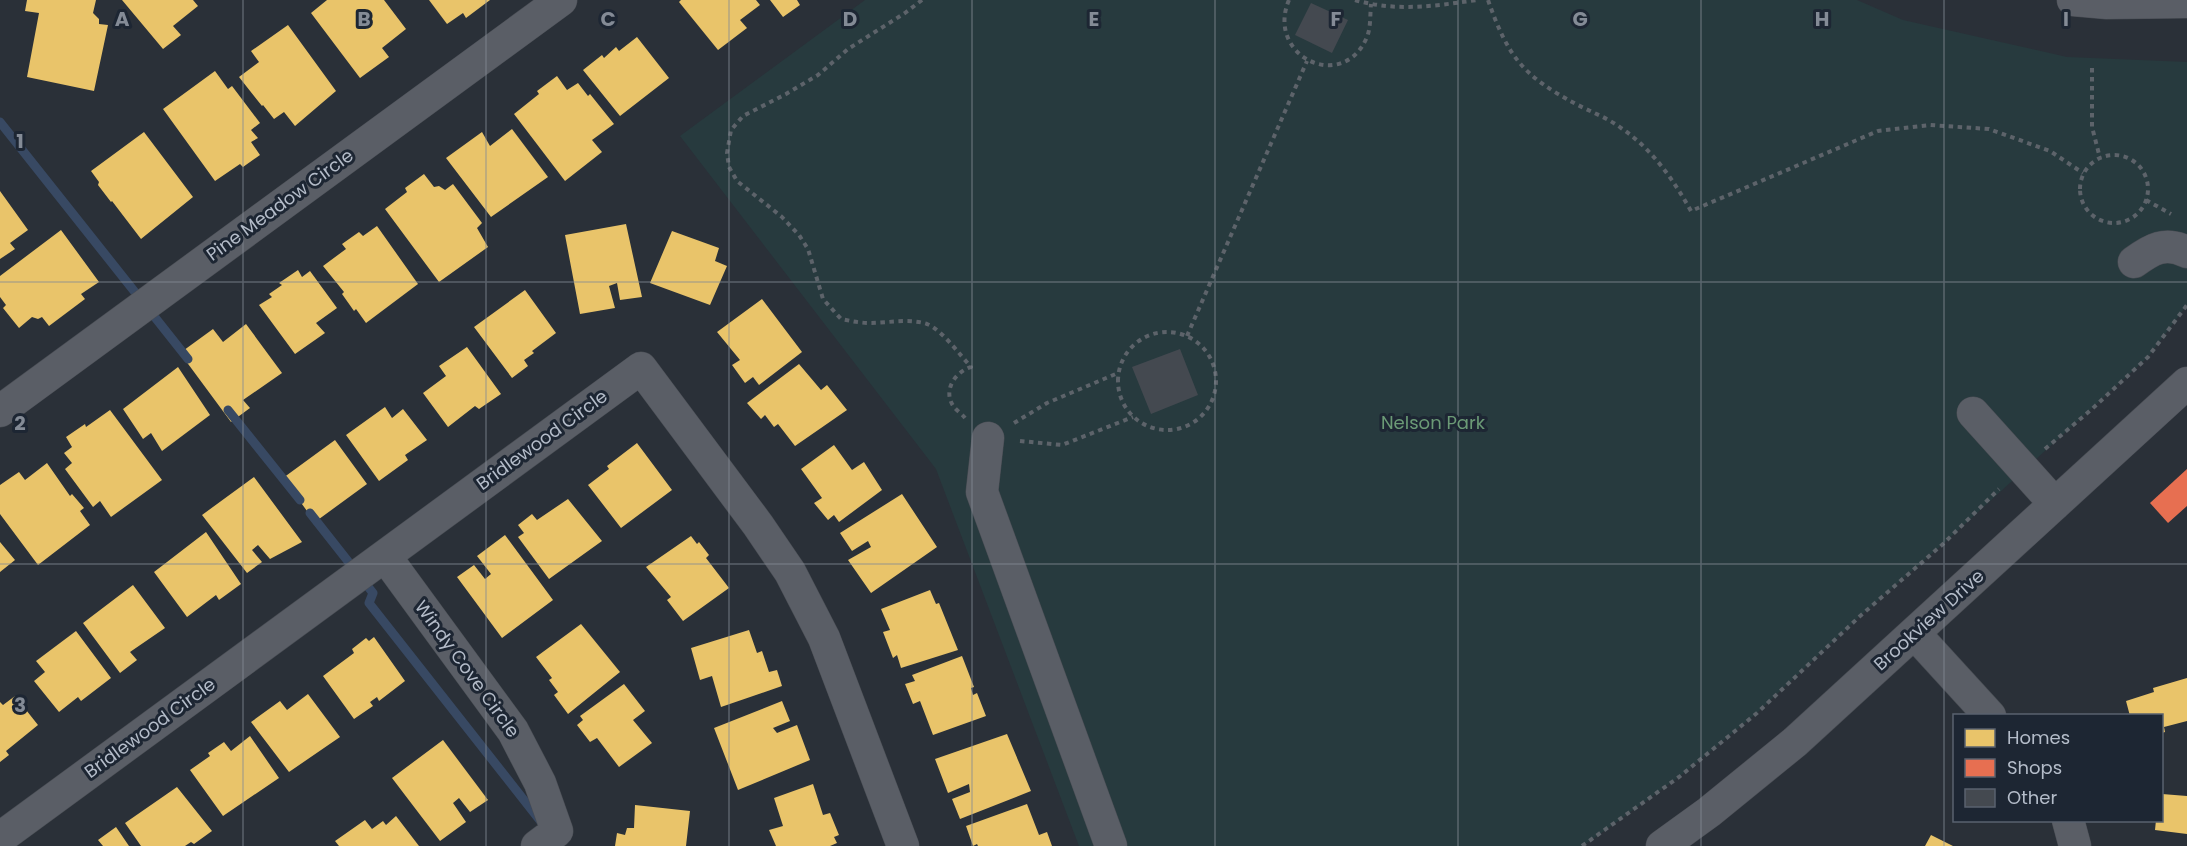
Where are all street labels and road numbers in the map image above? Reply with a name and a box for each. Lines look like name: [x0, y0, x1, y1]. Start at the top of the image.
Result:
street label: Pine Meadow Circle: [201, 143, 358, 266]
street label: Bridlewood Circle: [471, 384, 612, 496]
street label: Brookview Drive: [1868, 563, 1989, 676]
street label: Windy Cove Circle: [409, 595, 526, 742]
street label: Bridlewood Circle: [79, 672, 220, 784]

